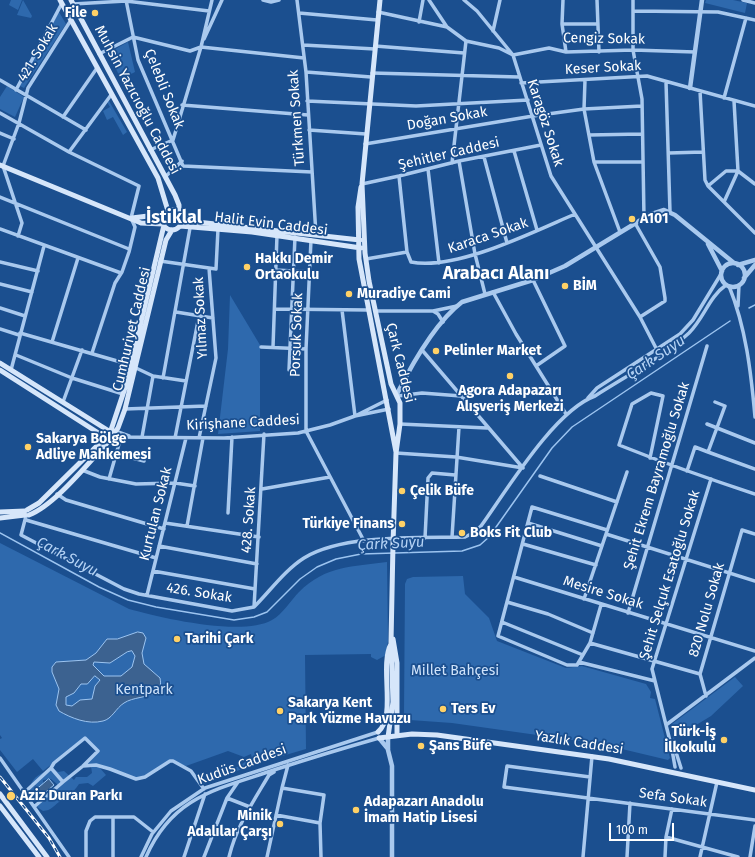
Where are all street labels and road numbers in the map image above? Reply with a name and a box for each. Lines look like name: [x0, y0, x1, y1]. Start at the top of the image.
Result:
street label: 421. Sokak: [14, 21, 62, 85]
street label: Muhsin Yazıcıoğlu Caddesi: [91, 23, 183, 177]
street label: Cengiz Sokak: [563, 30, 645, 48]
street label: Çelebli Sokak: [140, 47, 188, 131]
street label: Keser Sokak: [564, 58, 642, 78]
street label: Türkmen Sokak: [285, 69, 309, 167]
street label: Karagöz Sokak: [523, 77, 567, 169]
street label: Doğan Sokak: [406, 104, 488, 134]
street label: Şehitler Caddesi: [397, 134, 501, 174]
street label: Halit Evin Caddesi: [213, 209, 329, 239]
street label: Karaca Sokak: [446, 214, 530, 258]
street label: Cumhuriyet Caddesi: [110, 265, 154, 393]
street label: Yılmaz Sokak: [190, 277, 212, 359]
street label: Porsuk Sokak: [287, 293, 307, 377]
street label: Çark Caddesi: [382, 321, 418, 405]
street label: Şehit Ekrem Bayramoğlu Sokak: [620, 380, 694, 572]
street label: Kirişhane Caddesi: [186, 412, 300, 434]
street label: Kurtulan Sokak: [136, 465, 176, 563]
street label: 428. Sokak: [238, 486, 260, 554]
street label: Şehit Selçuk Esatoğlu Sokak: [636, 488, 704, 662]
street label: 820 Nolu Sokak: [686, 561, 728, 659]
street label: Mesire Sokak: [561, 573, 645, 613]
street label: 426. Sokak: [165, 580, 233, 606]
street label: Yazlık Caddesi: [534, 728, 624, 758]
street label: Kudüs Caddesi: [195, 741, 289, 789]
street label: Sefa Sokak: [638, 785, 708, 811]

